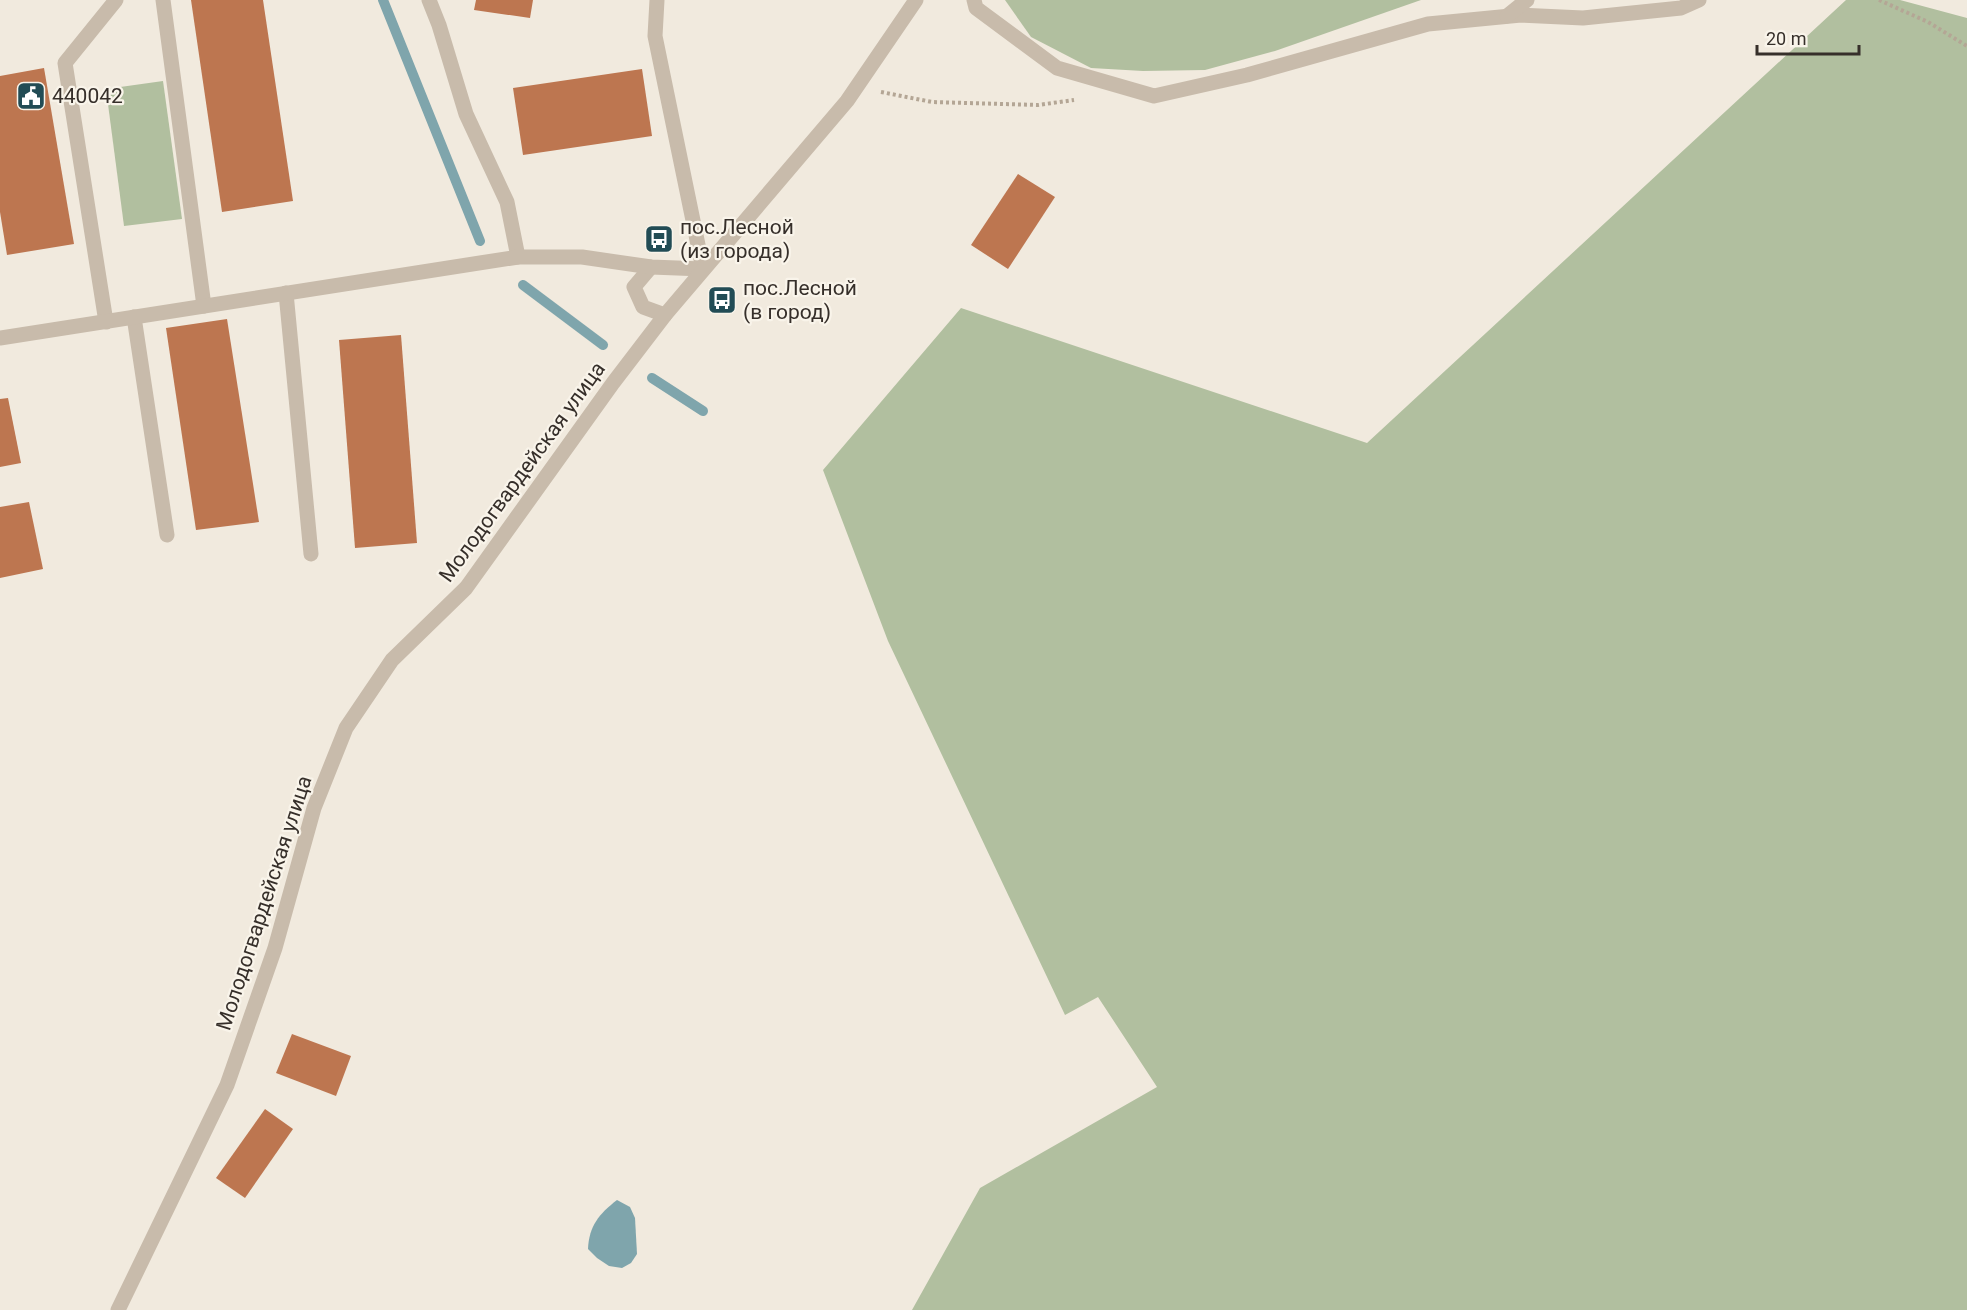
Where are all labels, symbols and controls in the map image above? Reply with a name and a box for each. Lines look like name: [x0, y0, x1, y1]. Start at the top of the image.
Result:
scale bar: [1757, 18, 1859, 56]
text: 20 m: [1766, 28, 1806, 49]
public building icon: 440042: [15, 80, 47, 112]
place label: 440042: [52, 84, 123, 108]
place label: пос.Лесной (из города): [680, 215, 794, 263]
bus stop icon: пос.Лесной (из города): [643, 223, 675, 255]
place label: пос.Лесной (в город): [743, 276, 857, 324]
bus stop icon: пос.Лесной (в город): [706, 284, 738, 316]
street label: Молодогвардейская улица: [434, 357, 610, 587]
street label: Молодогвардейская улица: [211, 773, 317, 1033]

